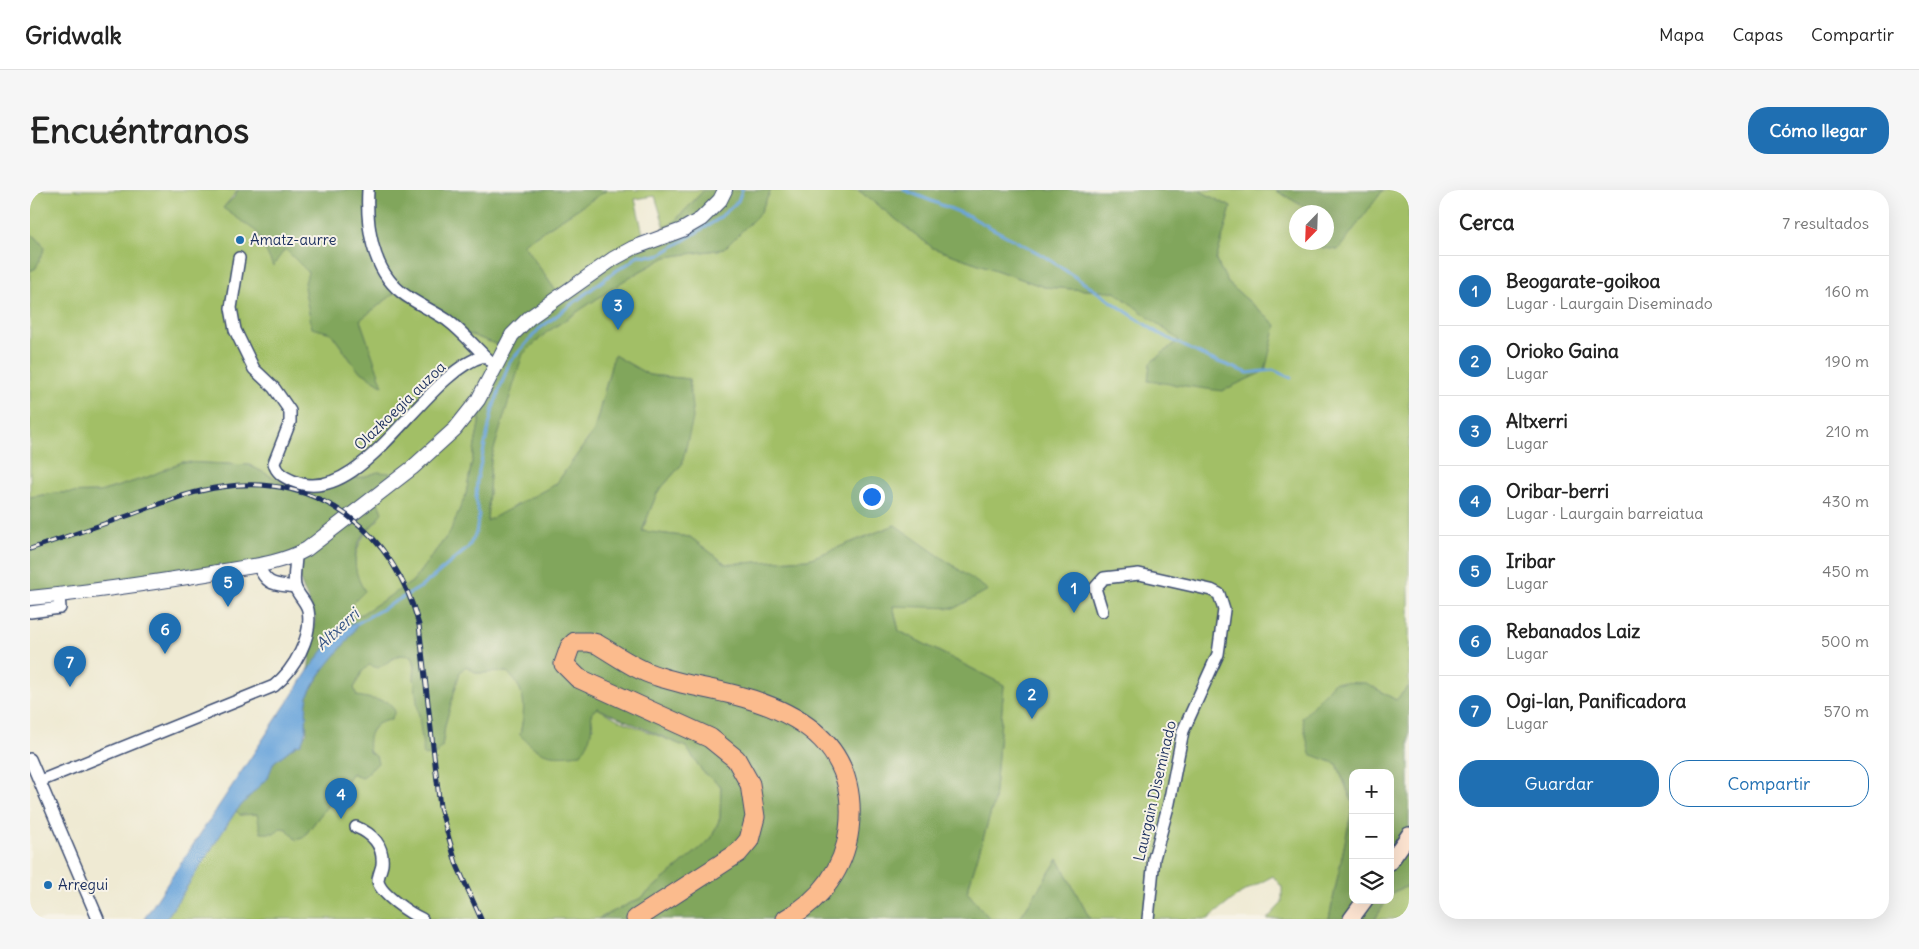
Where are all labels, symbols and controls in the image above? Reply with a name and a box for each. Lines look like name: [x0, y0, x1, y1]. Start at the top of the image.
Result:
text: Gridwalk: [25, 20, 122, 50]
text: Mapa: [1659, 23, 1704, 46]
text: Capas: [1732, 23, 1783, 46]
text: Compartir: [1811, 23, 1894, 46]
button: Cómo llegar: [1748, 107, 1889, 154]
text: Encuéntranos: [30, 108, 249, 152]
north arrow: [1289, 205, 1334, 250]
text: Cerca: [1459, 209, 1514, 236]
text: 7 resultados: [1782, 213, 1869, 233]
place label: Amatz-aurre: [250, 230, 337, 249]
marker: Amatz-aurre: [234, 234, 246, 246]
text: Beogarate-goikoa: [1506, 269, 1660, 293]
text: 1: [1472, 281, 1478, 301]
text: 160 m: [1825, 281, 1869, 301]
pin: 3: [602, 289, 634, 330]
text: Lugar · Laurgain Diseminado: [1506, 293, 1713, 313]
text: Orioko Gaina: [1506, 339, 1619, 363]
text: 2: [1471, 351, 1479, 371]
text: 190 m: [1825, 351, 1869, 371]
street label: Olazkoegia auzoa: [350, 357, 450, 454]
text: Lugar: [1506, 363, 1548, 383]
text: Altxerri: [1506, 409, 1568, 433]
text: 3: [1470, 421, 1480, 441]
text: 210 m: [1826, 421, 1869, 441]
text: Lugar: [1506, 433, 1548, 453]
text: Oribar-berri: [1506, 479, 1609, 503]
your location: [859, 484, 885, 510]
text: 4: [1470, 491, 1480, 511]
text: 430 m: [1822, 491, 1869, 511]
text: Lugar · Laurgain barreiatua: [1506, 503, 1703, 523]
text: Iribar: [1506, 549, 1555, 573]
text: 5: [1470, 561, 1480, 581]
text: 450 m: [1822, 561, 1869, 581]
pin: 5: [212, 566, 244, 607]
pin: 1: [1058, 572, 1090, 613]
text: Lugar: [1506, 573, 1548, 593]
water label: Altxerri: [311, 602, 365, 654]
pin: 6: [149, 613, 181, 654]
text: Rebanados Laiz: [1506, 619, 1640, 643]
text: 6: [1470, 631, 1480, 651]
text: 500 m: [1821, 631, 1869, 651]
text: Lugar: [1506, 643, 1548, 663]
pin: 7: [54, 646, 86, 687]
pin: 2: [1016, 678, 1048, 719]
text: Ogi-lan, Panificadora: [1506, 689, 1686, 713]
text: 7: [1471, 701, 1479, 721]
text: 570 m: [1824, 701, 1869, 721]
text: Lugar: [1506, 713, 1548, 733]
street label: Laurgain Diseminado: [1129, 719, 1180, 863]
button: Guardar: [1459, 760, 1659, 807]
button: Compartir: [1669, 760, 1869, 807]
map controls: [1349, 769, 1394, 904]
button: +: [1349, 769, 1394, 814]
pin: 4: [325, 778, 357, 819]
button: −: [1349, 814, 1394, 859]
button: layers: [1349, 859, 1394, 904]
place label: Arregui: [58, 875, 108, 894]
marker: Arregui: [42, 879, 54, 891]

